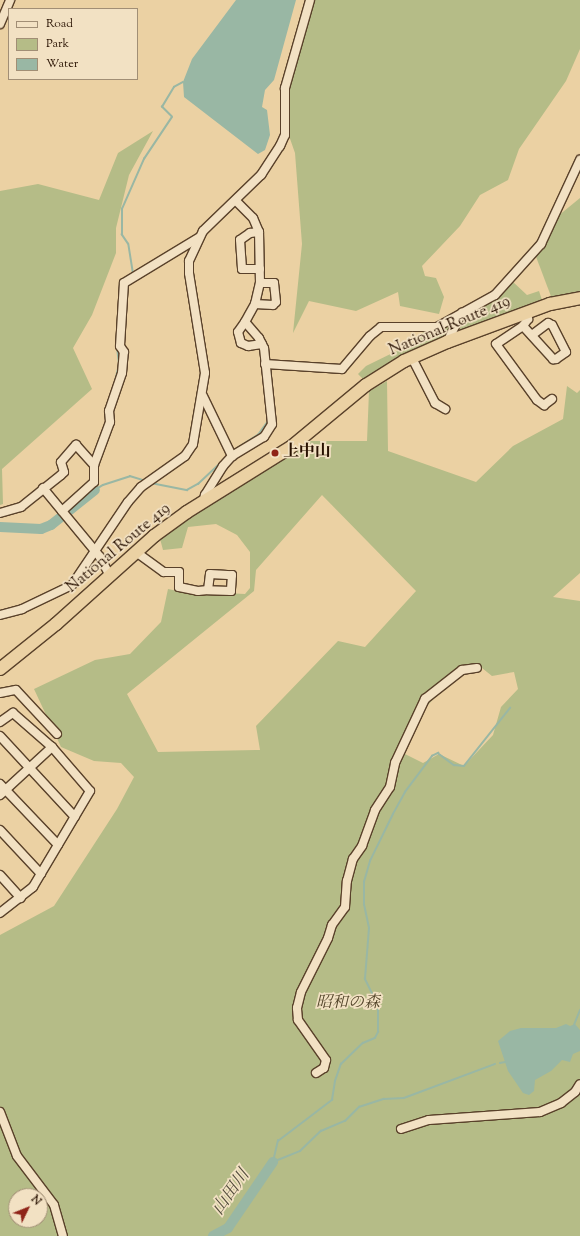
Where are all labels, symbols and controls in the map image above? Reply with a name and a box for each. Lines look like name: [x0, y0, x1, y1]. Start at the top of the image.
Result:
legend: [8, 8, 138, 80]
text: Road: [46, 15, 73, 33]
text: Park: [46, 35, 69, 53]
text: Water: [46, 55, 78, 73]
street label: National Route 419: [387, 293, 513, 361]
place label: 上中山: [283, 443, 331, 463]
marker: 上中山: [270, 448, 280, 458]
street label: National Route 419: [63, 500, 175, 598]
park label: 昭和の森: [316, 994, 380, 1014]
water label: 山田川: [209, 1166, 255, 1220]
north arrow: [8, 1188, 48, 1228]
text: N: [27, 1192, 45, 1209]

